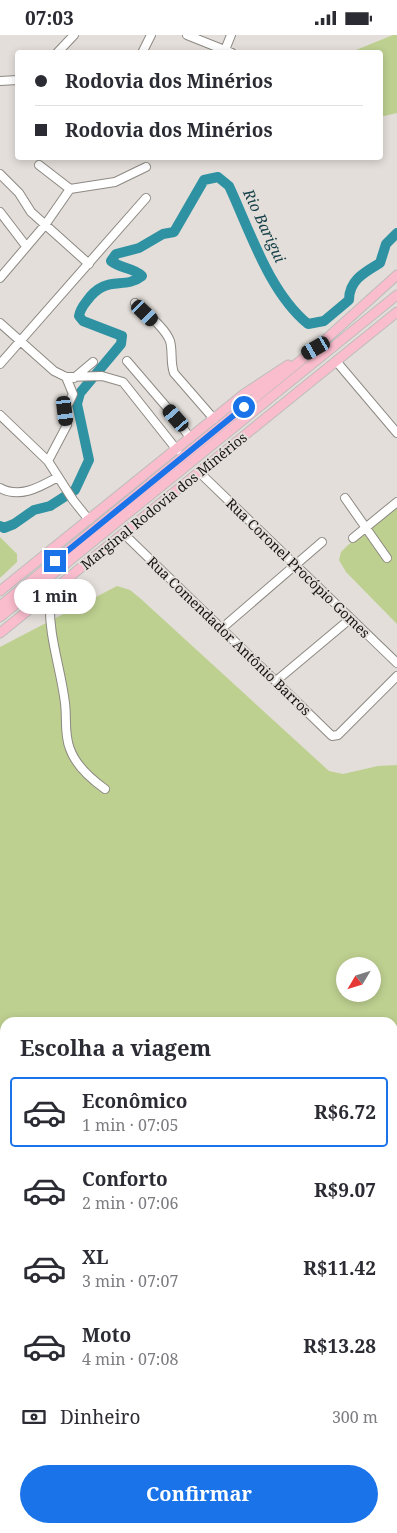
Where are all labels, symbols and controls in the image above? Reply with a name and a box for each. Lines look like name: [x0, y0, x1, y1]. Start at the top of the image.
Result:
text: 07:03: [25, 5, 74, 31]
text: Rodovia dos Minérios: [65, 68, 273, 94]
text: Rodovia dos Minérios: [65, 117, 273, 143]
water label: Rio Barigui: [239, 185, 291, 266]
car: [128, 297, 161, 329]
car: [299, 334, 332, 362]
car: [55, 395, 74, 427]
route start: [233, 396, 255, 418]
car: [160, 402, 191, 434]
street label: Marginal Rodovia dos Minérios: [77, 428, 251, 574]
street label: Rua Coronel Procópio Gomes: [222, 494, 375, 642]
route end: [44, 550, 66, 572]
street label: Rua Comendador Antônio Barros: [143, 552, 315, 719]
callout: 1 min: [14, 579, 96, 613]
text: 1 min: [32, 585, 78, 607]
north arrow: [336, 957, 381, 1003]
map controls: [336, 957, 381, 1002]
text: Escolha a viagem: [20, 1032, 211, 1062]
text: Econômico: [82, 1088, 188, 1114]
icon: car: [22, 1090, 67, 1135]
text: R$6.72: [314, 1099, 376, 1125]
text: 1 min · 07:05: [82, 1114, 178, 1136]
text: Conforto: [82, 1166, 168, 1192]
icon: car: [22, 1168, 67, 1213]
text: R$9.07: [314, 1177, 376, 1203]
text: 2 min · 07:06: [82, 1192, 178, 1214]
text: XL: [82, 1244, 108, 1270]
icon: car: [22, 1246, 67, 1291]
text: R$11.42: [303, 1255, 376, 1281]
text: 3 min · 07:07: [82, 1270, 178, 1292]
text: Moto: [82, 1322, 131, 1348]
icon: car: [22, 1324, 67, 1369]
text: R$13.28: [303, 1333, 376, 1359]
text: 4 min · 07:08: [82, 1348, 178, 1370]
icon: cash: [20, 1403, 48, 1431]
text: Dinheiro: [60, 1404, 140, 1430]
text: 300 m: [332, 1406, 378, 1428]
button: Confirmar: [20, 1465, 378, 1523]

